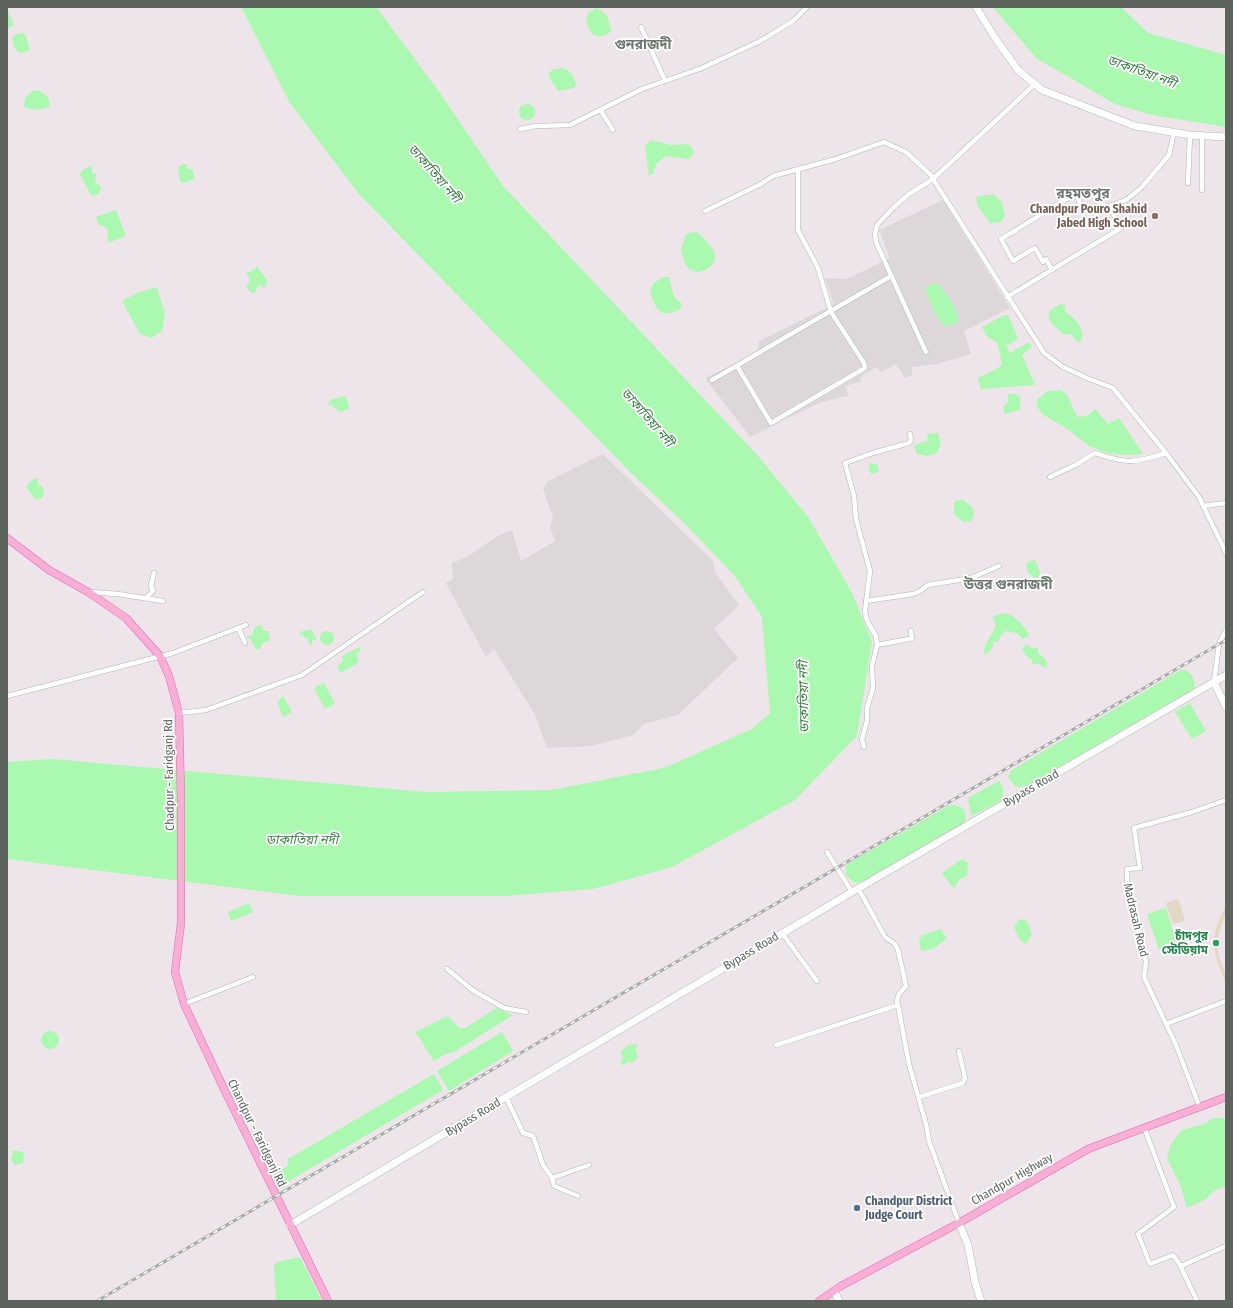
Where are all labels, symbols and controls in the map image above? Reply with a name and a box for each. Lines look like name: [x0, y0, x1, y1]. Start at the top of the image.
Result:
district label: গুনরাজদী: [614, 36, 673, 53]
water label: ডাকাতিয়া নদী: [1105, 52, 1181, 92]
water label: ডাকাতিয়া নদী: [405, 141, 466, 207]
district label: রহমতপুর: [1055, 185, 1110, 202]
place label: Chandpur Pouro Shahid Jabed High School: [1030, 202, 1148, 230]
marker: Chandpur Pouro Shahid Jabed High School: [1150, 211, 1160, 221]
water label: ডাকাতিয়া নদী: [618, 385, 679, 451]
district label: উত্তর গুনরাজদী: [963, 576, 1053, 593]
water label: ডাকাতিয়া নদী: [795, 658, 812, 733]
street label: Chadpur - Faridganj Rd: [161, 719, 177, 831]
street label: Bypass Road: [1001, 766, 1061, 810]
water label: ডাকাতিয়া নদী: [266, 832, 341, 847]
street label: Madrasah Road: [1121, 882, 1151, 958]
place label: চাঁদপুর স্টেডিয়াম: [1162, 928, 1209, 957]
street label: Bypass Road: [721, 929, 781, 973]
marker: চাঁদপুর স্টেডিয়াম: [1211, 938, 1221, 948]
street label: Chandpur - Faridganj Rd: [225, 1077, 289, 1189]
street label: Bypass Road: [443, 1095, 503, 1139]
street label: Chandpur Highway: [969, 1150, 1056, 1208]
place label: Chandpur District Judge Court: [864, 1194, 953, 1222]
marker: Chandpur District Judge Court: [852, 1203, 862, 1213]

